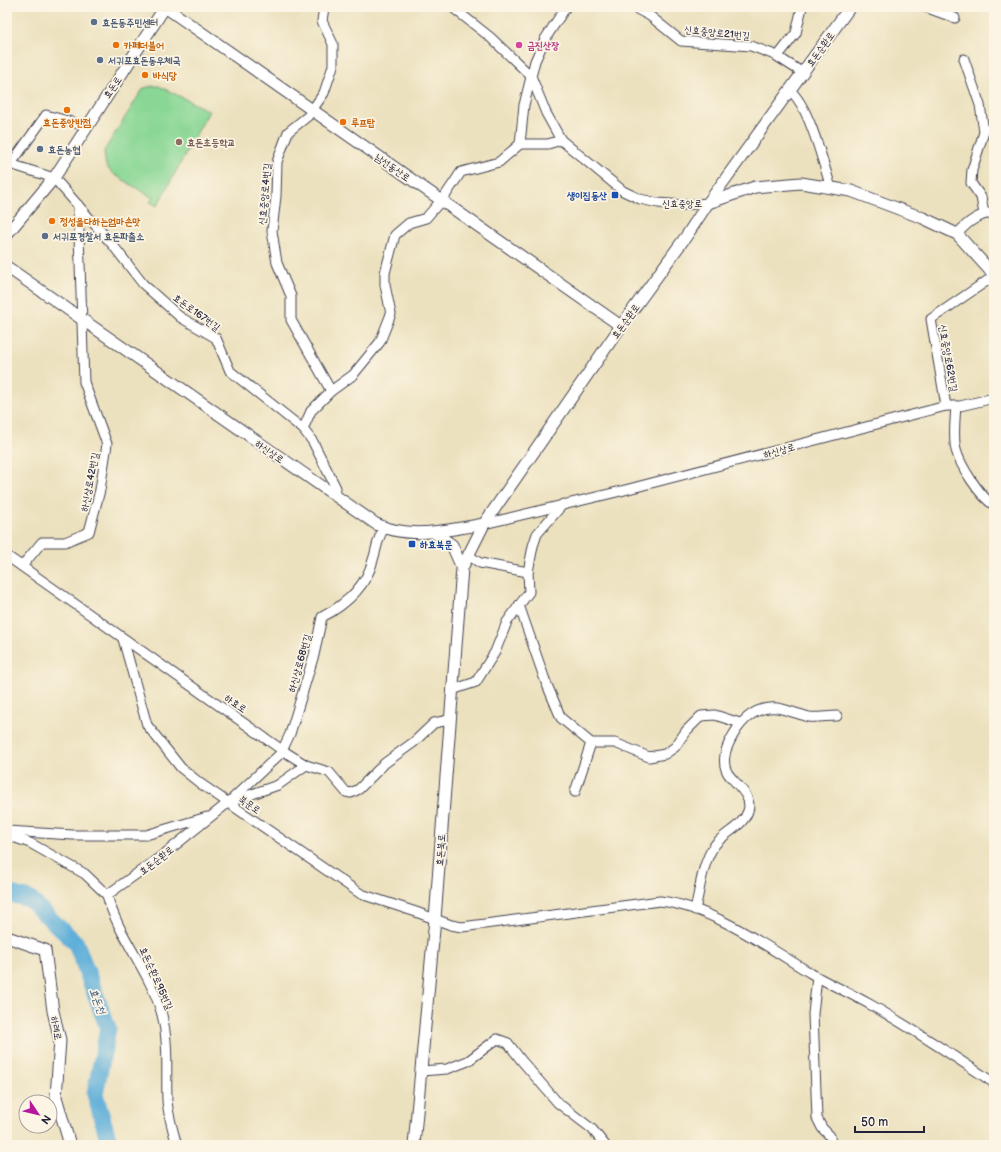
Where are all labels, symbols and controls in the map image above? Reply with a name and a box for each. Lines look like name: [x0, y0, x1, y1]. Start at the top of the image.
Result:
marker: 효돈동주민센터: [89, 17, 99, 27]
place label: 효돈동주민센터: [102, 17, 158, 29]
street label: 신효중앙로21번길: [683, 24, 750, 42]
street label: 효돈순환로: [804, 30, 837, 69]
marker: 카페더불어: [111, 40, 121, 50]
place label: 카페더불어: [123, 40, 164, 52]
marker: 금진산장: [514, 40, 524, 50]
place label: 금진산장: [527, 40, 559, 52]
marker: 서귀포효돈동우체국: [95, 55, 105, 65]
place label: 서귀포효돈동우체국: [108, 55, 180, 67]
marker: 바식당: [140, 70, 150, 80]
place label: 바식당: [152, 70, 177, 82]
street label: 효돈로: [101, 74, 125, 101]
marker: 효돈중앙반점: [62, 105, 72, 115]
place label: 효돈중앙반점: [43, 117, 91, 129]
marker: 루프탑: [338, 117, 348, 127]
place label: 루프탑: [351, 117, 375, 129]
marker: 효돈초등학교: [174, 137, 184, 147]
place label: 효돈초등학교: [187, 137, 235, 149]
marker: 효돈농협: [35, 144, 45, 154]
place label: 효돈농협: [48, 144, 80, 156]
street label: 남선동산로: [373, 151, 412, 184]
street label: 신효중앙로4번길: [256, 162, 274, 226]
place label: 생이집동산: [567, 190, 607, 202]
marker: 생이집동산: [610, 190, 620, 200]
street label: 신효중앙로: [662, 198, 702, 210]
marker: 정성을다하는엄마손맛: [47, 216, 57, 226]
place label: 정성을다하는엄마손맛: [59, 216, 140, 228]
marker: 서귀포경찰서 효돈파출소: [40, 231, 50, 241]
place label: 서귀포경찰서 효돈파출소: [53, 231, 144, 243]
street label: 효돈로167번길: [171, 292, 222, 334]
street label: 효돈순환로: [609, 302, 642, 341]
street label: 신효중앙로62번길: [936, 323, 960, 393]
street label: 하신상로: [253, 438, 286, 466]
street label: 하신상로: [762, 441, 796, 461]
street label: 하신상로42번길: [78, 451, 102, 513]
marker: 하효북문: [407, 539, 417, 549]
place label: 하효북문: [419, 539, 452, 551]
street label: 하신상로68번길: [286, 633, 314, 694]
street label: 하효로: [222, 692, 249, 716]
street label: 북문로: [236, 793, 263, 817]
street label: 효돈북로: [434, 834, 448, 867]
street label: 효돈순환로: [137, 844, 176, 878]
street label: 효돈순환로95번길: [137, 945, 175, 1012]
water label: 효돈천: [87, 986, 109, 1017]
street label: 하례로: [48, 1015, 64, 1041]
north arrow: [18, 1094, 58, 1134]
scale bar: [855, 1108, 924, 1134]
text: N: [38, 1112, 53, 1127]
text: 50 m: [861, 1115, 888, 1130]

